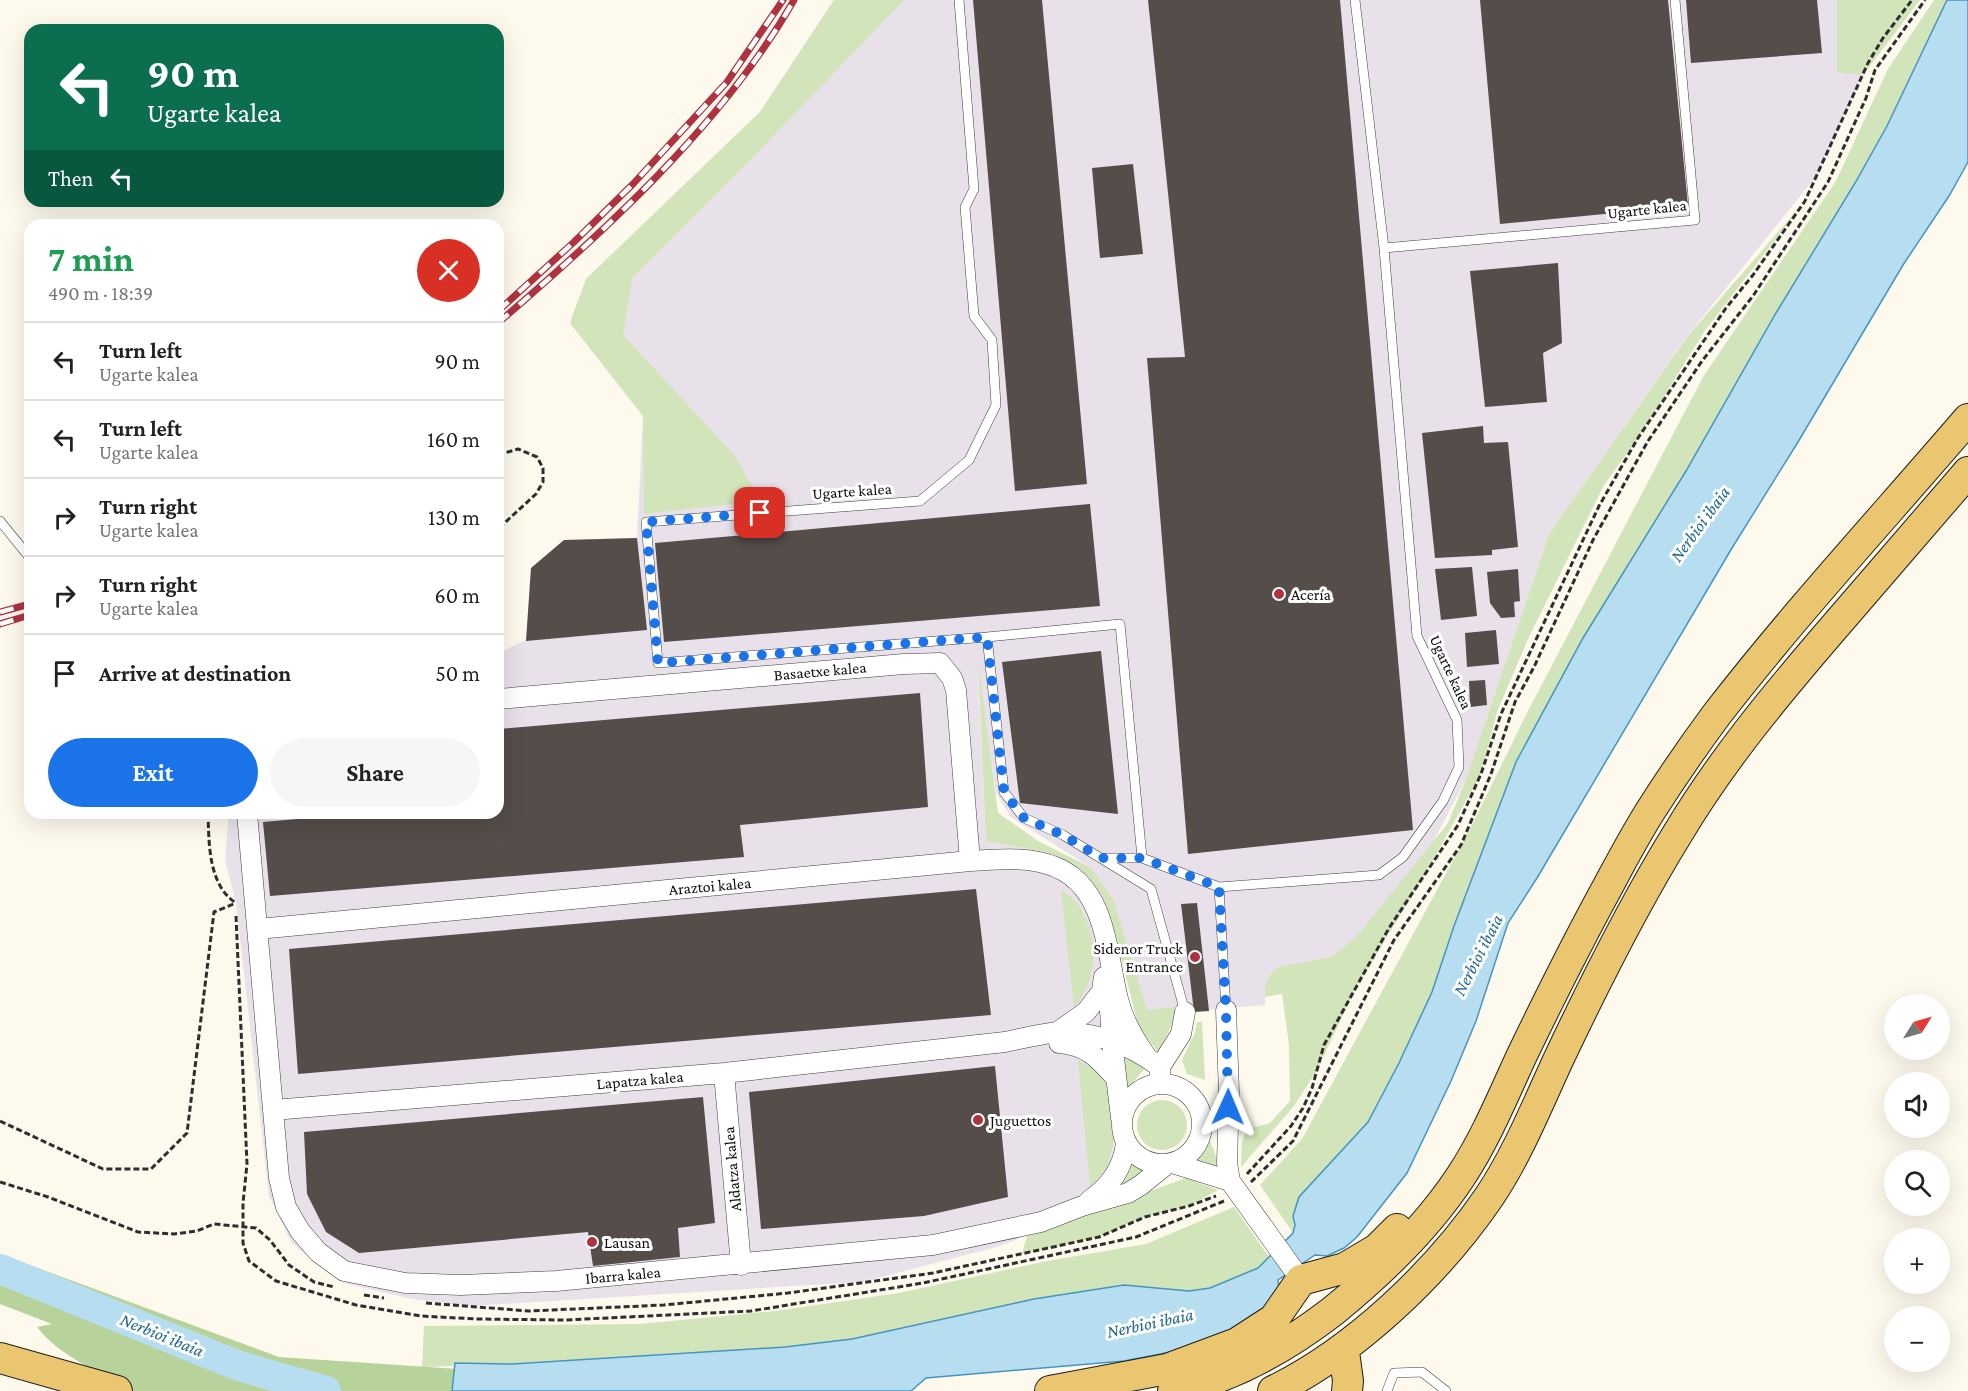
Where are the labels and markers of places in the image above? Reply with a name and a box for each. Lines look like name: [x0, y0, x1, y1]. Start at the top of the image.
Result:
pin: [734, 487, 785, 538]
place label: Acería: [1291, 586, 1332, 603]
marker: Acería: [1272, 587, 1286, 601]
place label: Sidenor Truck Entrance: [1094, 940, 1183, 975]
marker: Sidenor Truck Entrance: [1188, 950, 1202, 964]
place label: Juguettos: [988, 1112, 1051, 1130]
marker: Juguettos: [971, 1113, 985, 1127]
place label: Lausan: [604, 1234, 651, 1251]
marker: Lausan: [585, 1235, 599, 1249]

